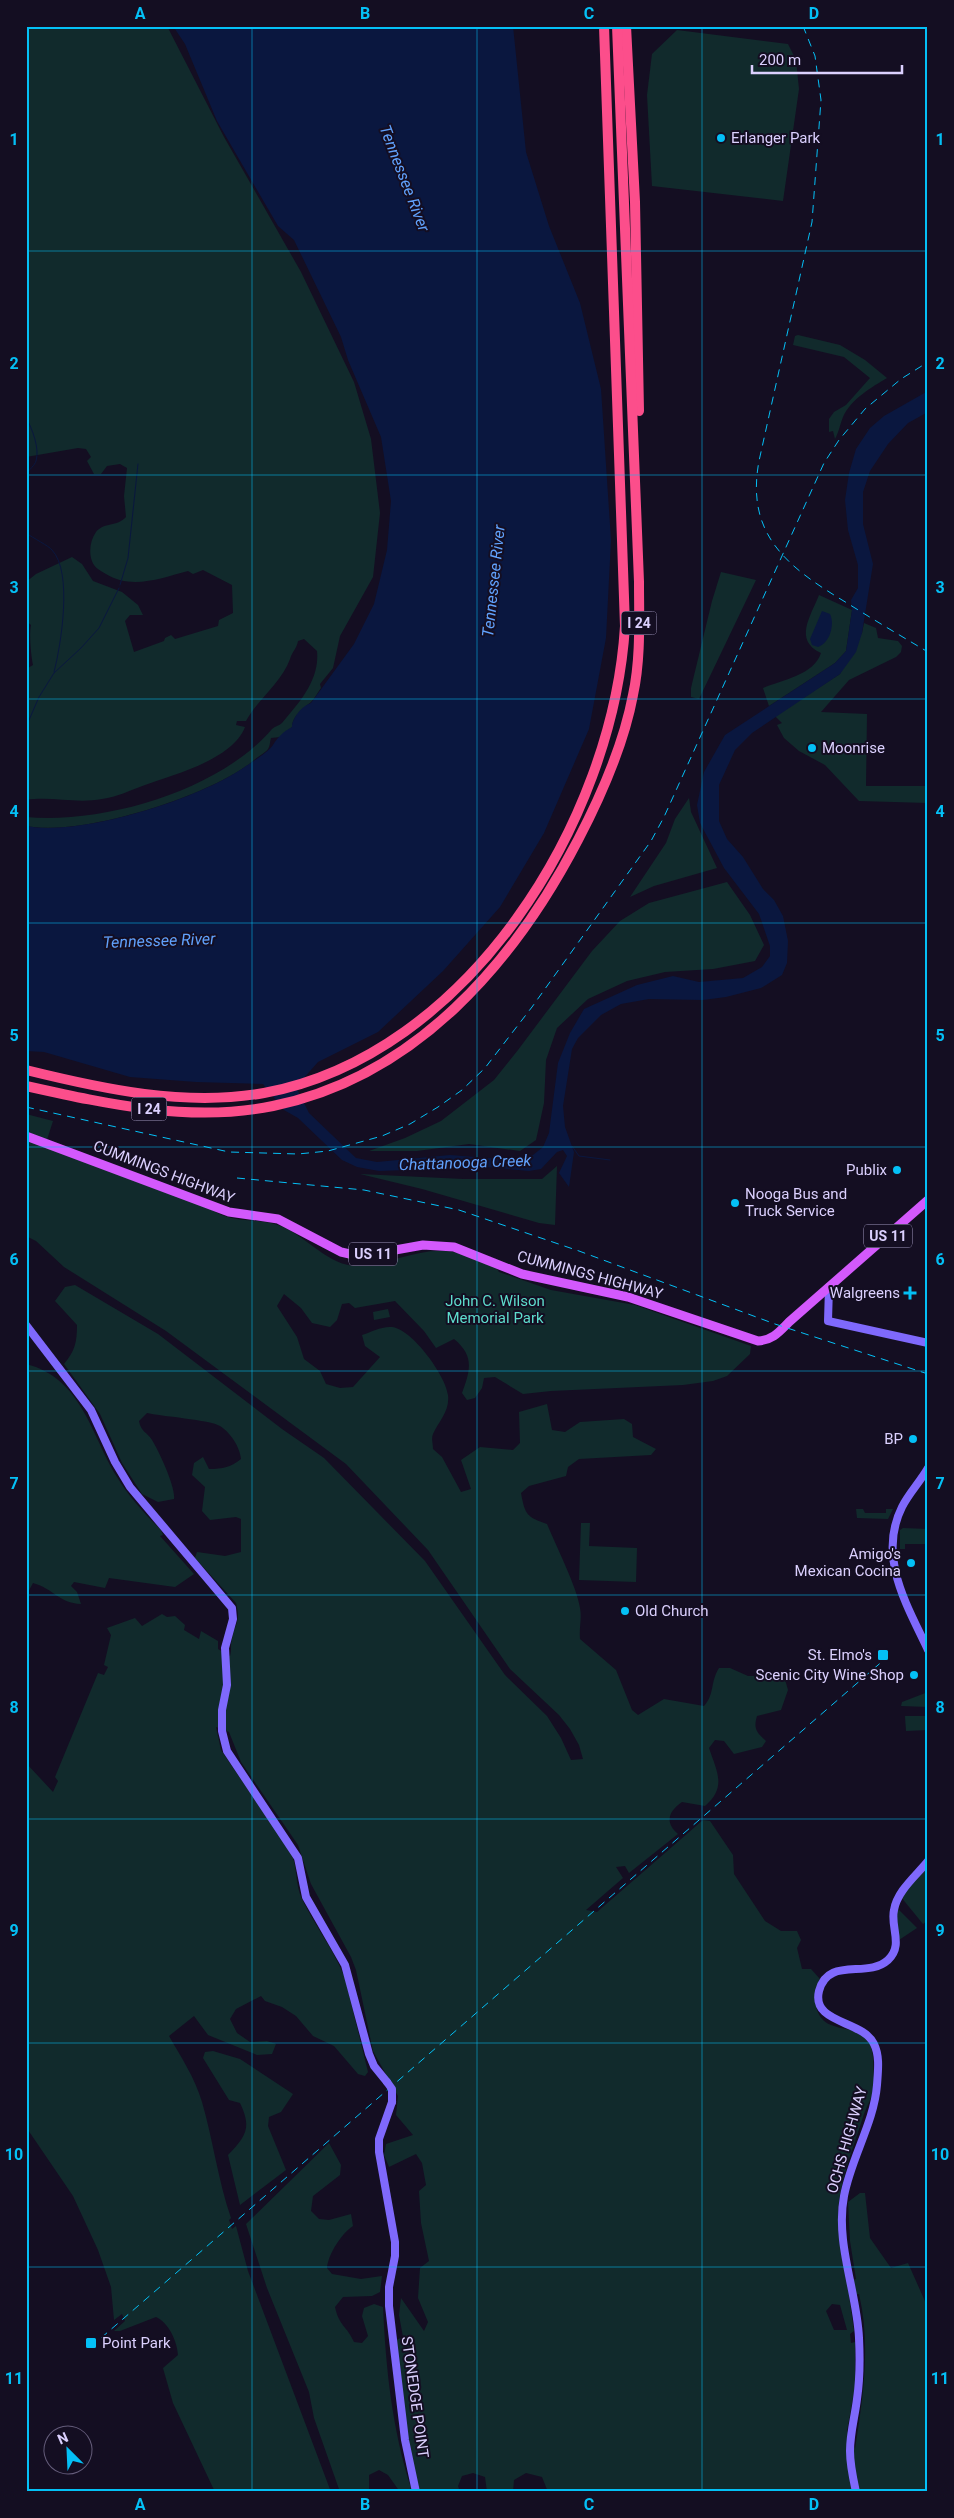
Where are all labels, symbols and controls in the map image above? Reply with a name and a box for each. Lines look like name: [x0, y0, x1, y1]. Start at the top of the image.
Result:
text: A: [135, 4, 146, 23]
text: B: [360, 4, 370, 23]
text: C: [584, 4, 594, 23]
text: D: [809, 4, 819, 23]
scale bar: [752, 42, 902, 74]
text: 200 m: [759, 51, 801, 69]
water label: Tennessee River: [375, 122, 434, 235]
place label: Erlanger Park: [731, 129, 821, 147]
text: 1: [9, 130, 19, 149]
text: 1: [935, 130, 945, 149]
marker: Erlanger Park: [715, 132, 727, 144]
text: 2: [9, 354, 19, 373]
text: 2: [935, 354, 945, 373]
water label: Tennessee River: [478, 523, 509, 638]
text: 3: [9, 578, 19, 597]
text: 3: [935, 578, 945, 597]
road number: I 24: [622, 612, 656, 634]
place label: Moonrise: [822, 739, 885, 757]
marker: Moonrise: [806, 742, 818, 754]
text: 4: [9, 802, 19, 821]
text: 4: [935, 802, 945, 821]
water label: Tennessee River: [102, 929, 216, 952]
text: 5: [9, 1026, 19, 1045]
text: 5: [935, 1026, 945, 1045]
road number: I 24: [132, 1098, 166, 1120]
street label: CUMMINGS HIGHWAY: [91, 1137, 237, 1207]
water label: Chattanooga Creek: [398, 1151, 533, 1174]
place label: Publix: [846, 1161, 888, 1179]
marker: Publix: [891, 1164, 903, 1176]
place label: Nooga Bus and Truck Service: [745, 1185, 847, 1220]
marker: Nooga Bus and Truck Service: [729, 1197, 741, 1209]
road number: US 11: [864, 1224, 912, 1248]
road number: US 11: [349, 1242, 397, 1266]
street label: CUMMINGS HIGHWAY: [515, 1247, 665, 1303]
text: 6: [9, 1250, 19, 1269]
text: 6: [935, 1250, 945, 1269]
place label: Walgreens: [830, 1284, 900, 1302]
marker: Walgreens: [904, 1287, 916, 1299]
park label: John C. Wilson Memorial Park: [445, 1292, 545, 1327]
place label: BP: [884, 1430, 903, 1448]
marker: BP: [907, 1433, 919, 1445]
text: 7: [9, 1474, 19, 1493]
text: 7: [935, 1474, 945, 1493]
place label: Amigo's Mexican Cocina: [795, 1545, 901, 1580]
marker: Amigo's Mexican Cocina: [905, 1557, 917, 1569]
place label: Old Church: [635, 1602, 709, 1620]
marker: Old Church: [619, 1605, 631, 1617]
place label: St. Elmo's: [808, 1646, 872, 1664]
marker: St. Elmo's: [876, 1648, 890, 1662]
place label: Scenic City Wine Shop: [756, 1666, 904, 1684]
marker: Scenic City Wine Shop: [908, 1669, 920, 1681]
text: 8: [9, 1698, 19, 1717]
text: 8: [935, 1698, 945, 1717]
text: 9: [9, 1921, 19, 1940]
text: 9: [935, 1921, 945, 1940]
street label: OCHS HIGHWAY: [823, 2085, 871, 2195]
text: 10: [5, 2145, 23, 2164]
text: 10: [931, 2145, 949, 2164]
place label: Point Park: [102, 2334, 171, 2352]
street label: STONEDGE POINT: [398, 2335, 432, 2459]
marker: Point Park: [84, 2336, 98, 2350]
text: 11: [5, 2369, 23, 2388]
text: 11: [931, 2369, 949, 2388]
north arrow: [42, 2426, 92, 2476]
text: N: [55, 2429, 70, 2447]
text: A: [135, 2495, 146, 2514]
text: B: [360, 2495, 370, 2514]
text: C: [584, 2495, 594, 2514]
text: D: [809, 2495, 819, 2514]

